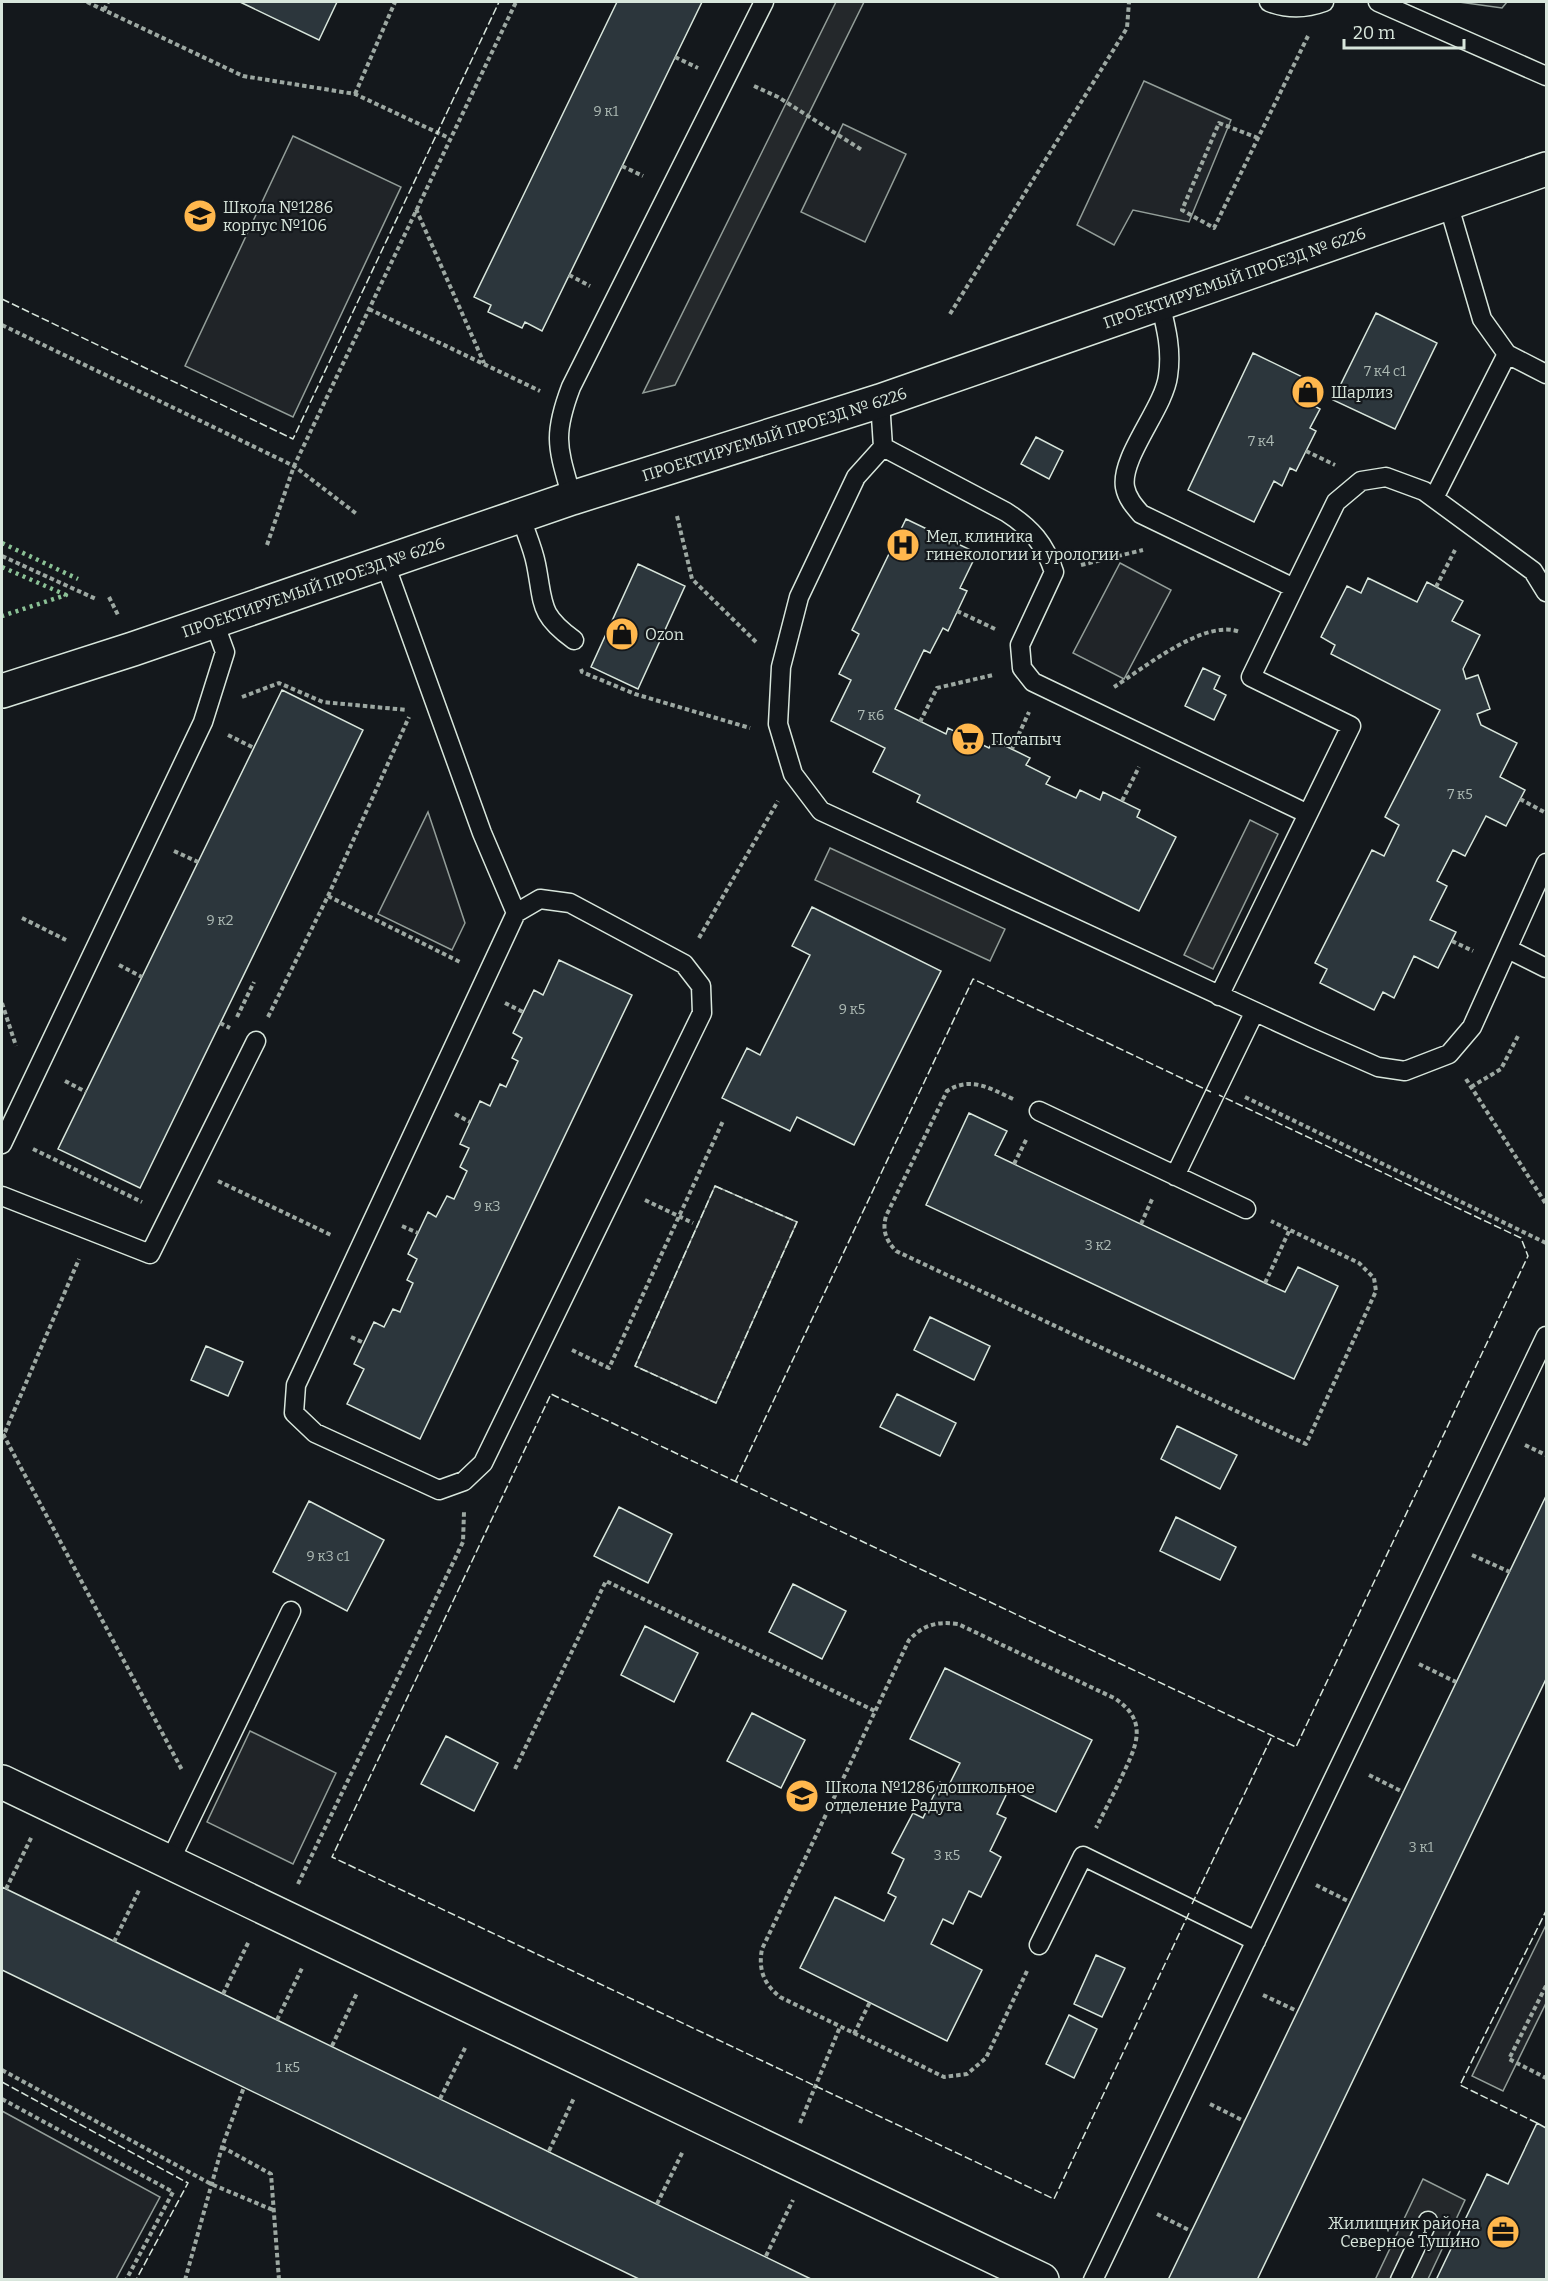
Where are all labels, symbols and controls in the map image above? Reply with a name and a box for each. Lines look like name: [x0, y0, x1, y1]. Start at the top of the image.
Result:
scale bar: [1344, 12, 1464, 50]
text: 20 m: [1353, 22, 1395, 44]
house number: 9 к1: [594, 103, 619, 120]
school or university icon: Школа №1286 корпус №106: [182, 198, 218, 234]
place label: Школа №1286 корпус №106: [223, 198, 333, 235]
street label: ПРОЕКТИРУЕМЫЙ ПРОЕЗД № 6226: [1101, 223, 1368, 332]
house number: 7 к4 с1: [1364, 363, 1406, 380]
shop icon: Шарлиз: [1290, 374, 1326, 410]
street label: ПРОЕКТИРУЕМЫЙ ПРОЕЗД № 6226: [640, 383, 909, 485]
place label: Шарлиз: [1331, 383, 1393, 402]
house number: 7 к4: [1248, 433, 1274, 450]
hospital icon: Мед. клиника гинекологии и урологии: [885, 527, 921, 563]
place label: Мед. клиника гинекологии и урологии: [926, 527, 1119, 564]
street label: ПРОЕКТИРУЕМЫЙ ПРОЕЗД № 6226: [179, 533, 447, 641]
shop icon: Ozon: [604, 616, 640, 652]
place label: Ozon: [645, 625, 684, 644]
house number: 7 к6: [858, 707, 884, 724]
supermarket icon: Потапыч: [950, 721, 986, 757]
place label: Потапыч: [991, 730, 1061, 749]
house number: 7 к5: [1447, 786, 1473, 803]
house number: 9 к2: [207, 912, 233, 929]
house number: 9 к5: [839, 1001, 865, 1018]
house number: 9 к3: [473, 1198, 501, 1215]
house number: 3 к2: [1085, 1237, 1111, 1254]
house number: 9 к3 с1: [307, 1548, 350, 1565]
school or university icon: Школа №1286 дошкольное отделение Радуга: [784, 1778, 820, 1814]
place label: Школа №1286 дошкольное отделение Радуга: [825, 1778, 1035, 1815]
house number: 3 к1: [1409, 1839, 1434, 1856]
house number: 3 к5: [934, 1847, 960, 1864]
house number: 1 к5: [276, 2059, 300, 2076]
place label: Жилищник района Северное Тушино: [1328, 2214, 1480, 2251]
office icon: Жилищник района Северное Тушино: [1485, 2214, 1521, 2250]

